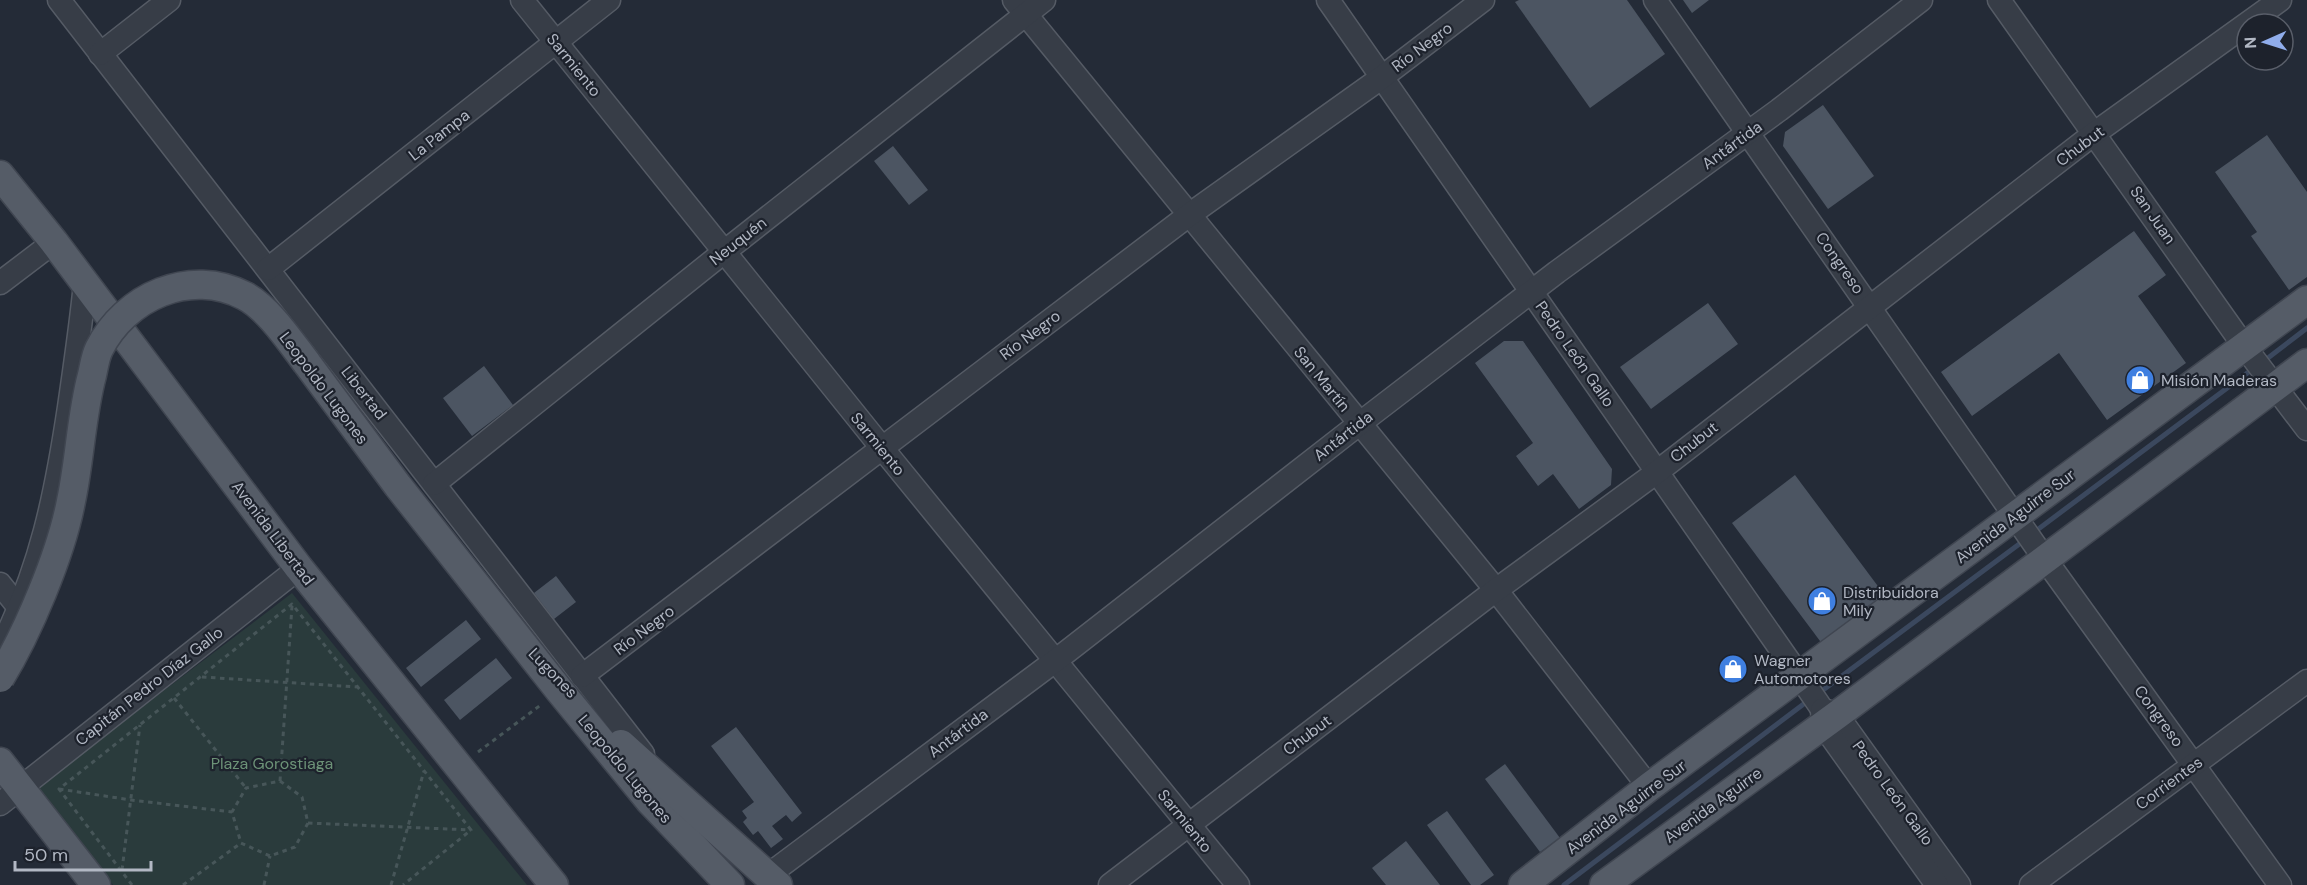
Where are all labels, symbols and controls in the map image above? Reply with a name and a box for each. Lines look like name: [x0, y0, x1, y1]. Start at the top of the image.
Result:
north arrow: [2235, 12, 2295, 72]
street label: Río Negro: [1387, 17, 1457, 77]
street label: Sarmiento: [542, 29, 606, 101]
text: N: [2240, 36, 2261, 49]
street label: La Pampa: [404, 105, 474, 165]
street label: Antártida: [1698, 116, 1766, 174]
street label: Chubut: [2052, 121, 2108, 171]
street label: San Juan: [2125, 182, 2181, 248]
street label: Neuquén: [705, 212, 771, 270]
street label: Congreso: [1811, 228, 1869, 298]
street label: Pedro León Gallo: [1531, 297, 1619, 411]
street label: Río Negro: [995, 305, 1065, 365]
street label: Leopoldo Lugones: [275, 328, 373, 448]
street label: San Martín: [1289, 342, 1355, 416]
street label: Libertad: [337, 362, 391, 424]
shop icon: Misión Maderas: [2124, 364, 2156, 396]
place label: Misión Maderas: [2161, 370, 2277, 391]
street label: Antártida: [1309, 406, 1377, 466]
street label: Sarmiento: [846, 408, 910, 480]
street label: Chubut: [1666, 417, 1722, 467]
street label: Avenida Aguirre Sur: [1951, 464, 2079, 568]
street label: Avenida Libertad: [227, 477, 319, 589]
place label: Distribuidora Mily: [1843, 582, 1939, 621]
shop icon: Distribuidora Mily: [1806, 585, 1838, 617]
street label: Río Negro: [609, 600, 679, 660]
street label: Capitán Pedro Díaz Gallo: [71, 622, 227, 750]
street label: Lugones: [524, 643, 582, 703]
place label: Wagner Automotores: [1754, 650, 1851, 689]
shop icon: Wagner Automotores: [1717, 653, 1749, 685]
street label: Congreso: [2130, 681, 2188, 751]
street label: Antártida: [924, 704, 992, 762]
street label: Leopoldo Lugones: [573, 710, 677, 828]
street label: Chubut: [1279, 710, 1335, 760]
street label: Pedro León Gallo: [1848, 736, 1938, 850]
street label: Corrientes: [2131, 752, 2207, 814]
park label: Plaza Gorostiaga: [211, 753, 333, 774]
street label: Avenida Aguirre Sur: [1562, 755, 1690, 859]
street label: Avenida Aguirre: [1660, 762, 1766, 848]
street label: Sarmiento: [1153, 785, 1217, 857]
scale bar: [15, 834, 152, 872]
text: 50 m: [24, 843, 68, 867]

